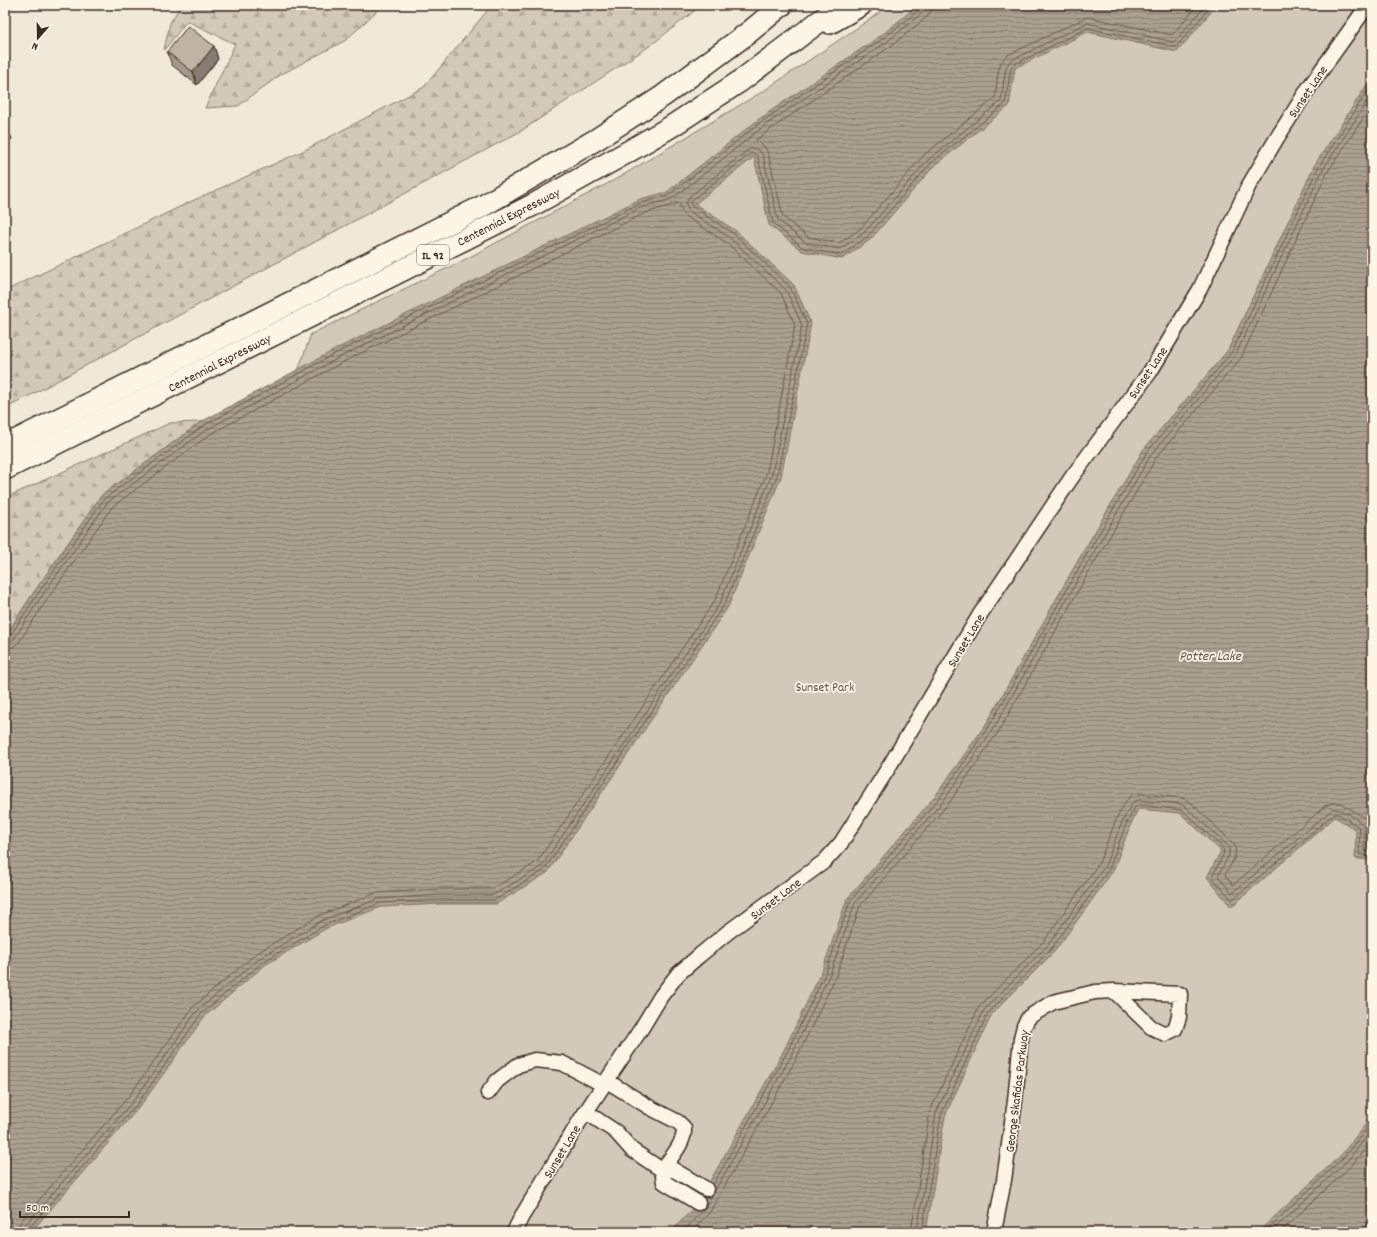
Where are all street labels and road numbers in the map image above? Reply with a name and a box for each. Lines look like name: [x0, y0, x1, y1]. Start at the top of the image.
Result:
street label: Sunset Lane: [1285, 62, 1334, 122]
street label: Centennial Expressway: [454, 184, 565, 252]
road number: IL 92: [417, 245, 449, 265]
street label: Centennial Expressway: [165, 330, 276, 398]
street label: Sunset Lane: [1125, 343, 1174, 403]
street label: Sunset Lane: [944, 611, 991, 672]
street label: Sunset Lane: [747, 874, 806, 925]
street label: George Skafidas Parkway: [1002, 1028, 1035, 1153]
street label: Sunset Lane: [540, 1122, 587, 1183]

